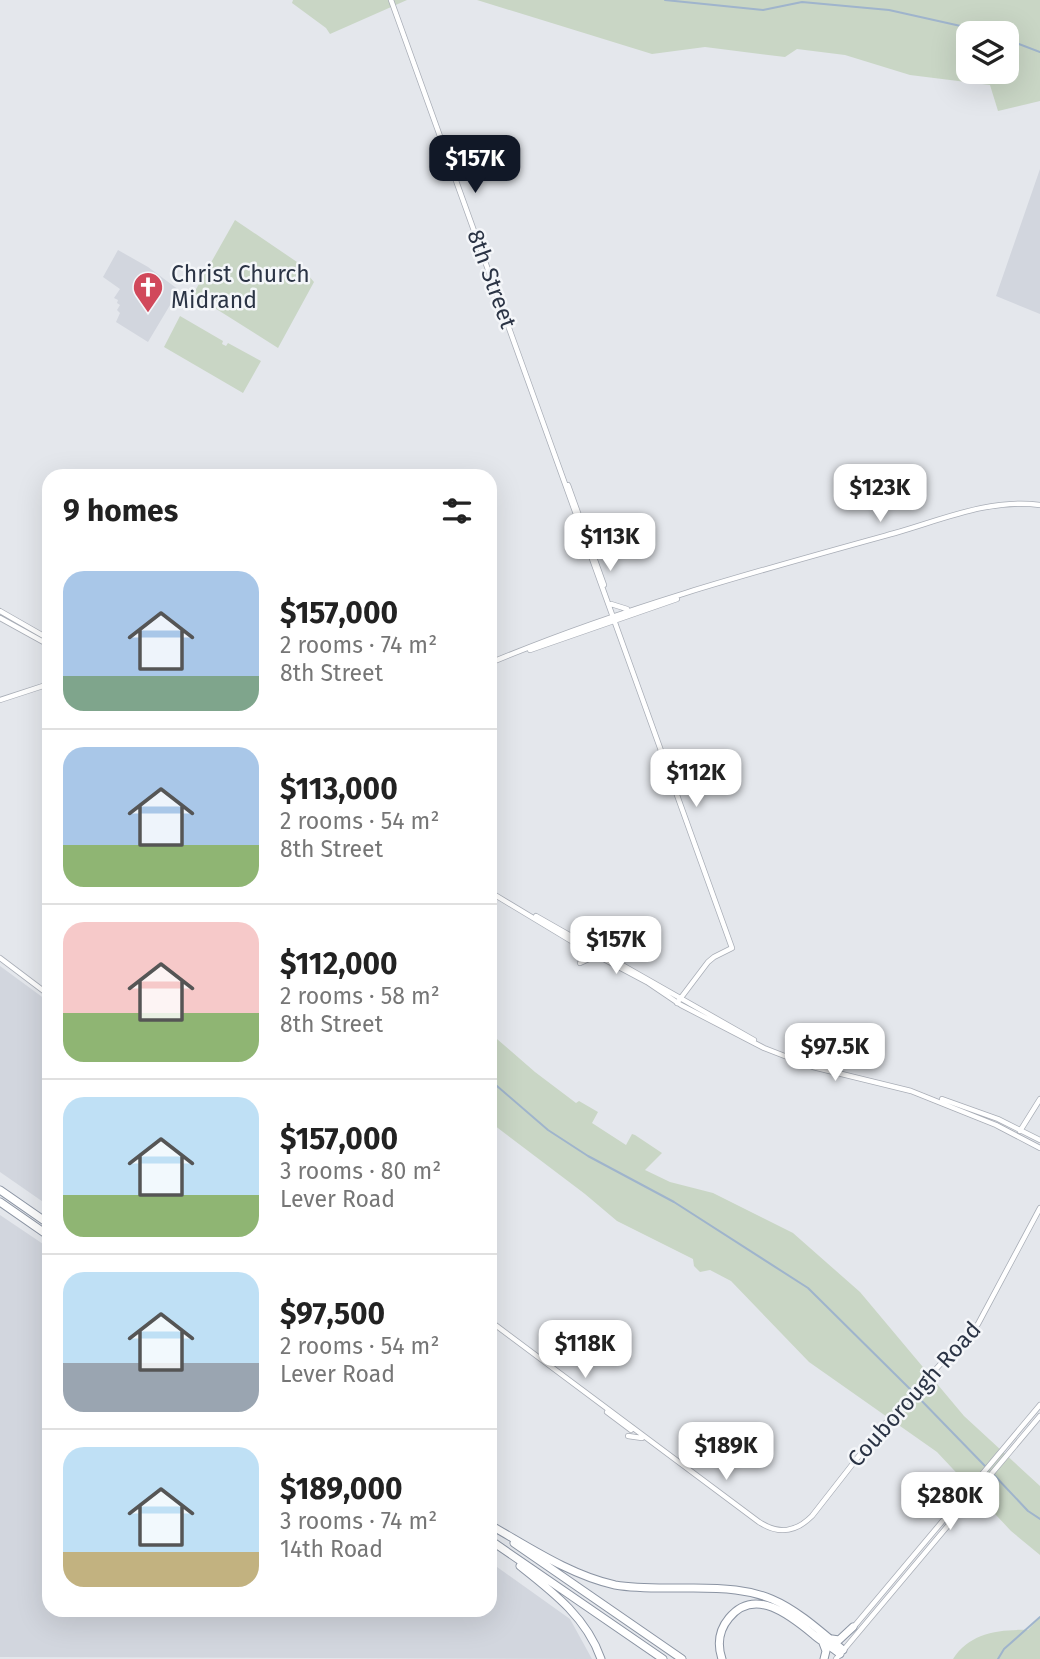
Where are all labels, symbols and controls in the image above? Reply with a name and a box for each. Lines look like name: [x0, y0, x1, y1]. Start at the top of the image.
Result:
map controls: [956, 21, 1019, 84]
button: layers: [956, 21, 1019, 84]
pin: $157K: [426, 136, 524, 195]
text: $157K: [445, 144, 505, 172]
street label: 8th Street: [461, 226, 523, 333]
place label: Christ Church Midrand: [171, 260, 310, 314]
church icon: Christ Church Midrand: [131, 270, 165, 314]
pin: $123K: [831, 464, 929, 524]
text: $123K: [850, 473, 910, 501]
icon: filters: [438, 492, 476, 530]
text: 9 homes: [63, 493, 178, 529]
pin: $113K: [561, 514, 659, 573]
text: $113K: [580, 522, 640, 550]
text: $157,000: [280, 595, 398, 631]
icon: home: [119, 599, 203, 683]
text: 2 rooms · 74 m²: [280, 631, 437, 659]
text: 8th Street: [280, 659, 383, 687]
pin: $112K: [647, 750, 745, 809]
text: $112K: [666, 758, 726, 786]
text: $113,000: [280, 771, 398, 807]
icon: home: [119, 775, 203, 859]
text: 2 rooms · 54 m²: [280, 807, 439, 835]
text: 8th Street: [280, 835, 383, 863]
pin: $157K: [567, 916, 665, 976]
text: $157K: [586, 925, 646, 953]
text: $112,000: [280, 946, 398, 982]
icon: home: [119, 950, 203, 1034]
text: 2 rooms · 58 m²: [280, 982, 440, 1010]
text: 8th Street: [280, 1010, 383, 1038]
pin: $97.5K: [778, 1024, 892, 1083]
text: $97.5K: [801, 1032, 869, 1060]
text: $157,000: [280, 1121, 398, 1157]
icon: home: [119, 1125, 203, 1209]
text: 3 rooms · 80 m²: [280, 1157, 441, 1185]
text: Lever Road: [280, 1185, 395, 1213]
text: $97,500: [280, 1296, 385, 1332]
icon: home: [119, 1300, 203, 1384]
street label: Couborough Road: [841, 1316, 987, 1472]
pin: $118K: [536, 1320, 634, 1380]
text: $118K: [555, 1329, 615, 1357]
text: 2 rooms · 54 m²: [280, 1332, 439, 1360]
text: Lever Road: [280, 1360, 395, 1388]
pin: $189K: [677, 1422, 775, 1482]
text: $189K: [695, 1431, 757, 1459]
text: $189,000: [280, 1471, 403, 1507]
pin: $280K: [901, 1472, 999, 1532]
icon: home: [119, 1475, 203, 1559]
text: $280K: [917, 1481, 983, 1509]
text: 3 rooms · 74 m²: [280, 1507, 437, 1535]
text: 14th Road: [280, 1535, 383, 1563]

